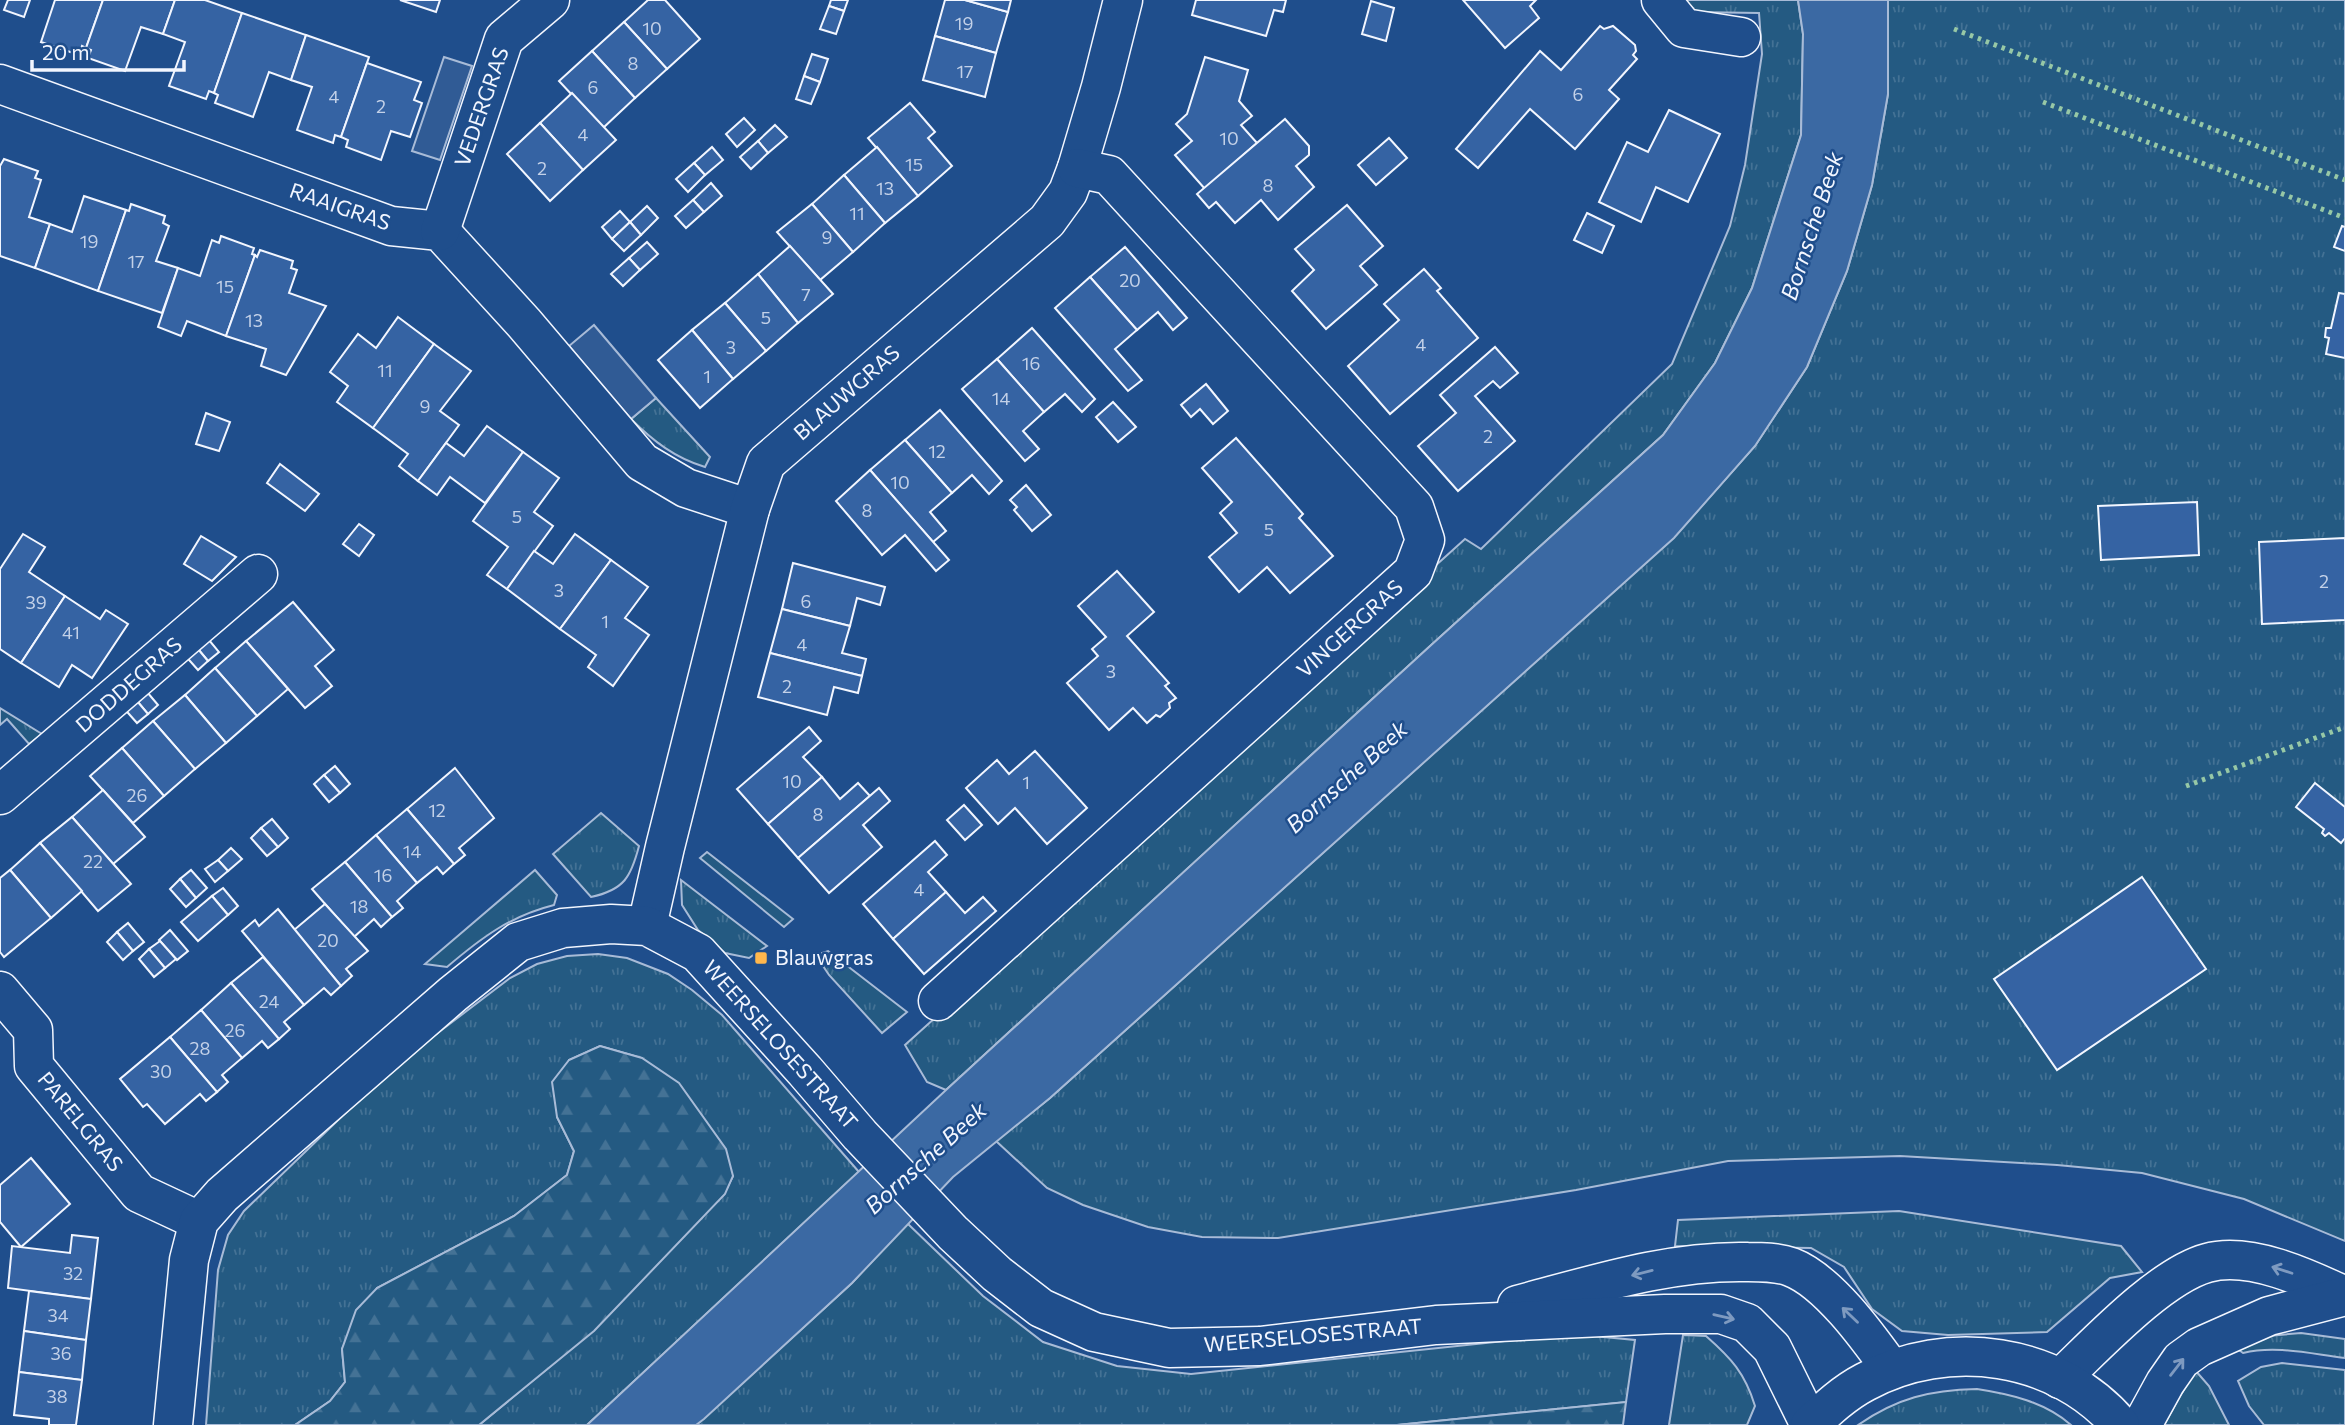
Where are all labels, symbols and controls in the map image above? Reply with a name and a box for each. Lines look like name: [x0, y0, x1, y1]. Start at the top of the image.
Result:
house number: 19: [955, 12, 973, 34]
house number: 10: [642, 17, 662, 39]
scale bar: [32, 28, 184, 72]
text: 20 m: [42, 39, 90, 64]
street label: VEDERGRAS: [448, 43, 513, 170]
house number: 8: [628, 52, 639, 74]
house number: 17: [956, 60, 974, 82]
house number: 6: [588, 76, 598, 98]
house number: 6: [1573, 83, 1583, 105]
house number: 4: [329, 85, 340, 107]
house number: 2: [376, 95, 386, 117]
house number: 4: [578, 123, 589, 145]
house number: 10: [1219, 127, 1239, 149]
water label: Bornsche Beek: [1774, 148, 1848, 303]
house number: 15: [905, 153, 923, 175]
house number: 2: [537, 157, 547, 179]
house number: 8: [1263, 174, 1274, 196]
street label: RAAIGRAS: [287, 177, 394, 235]
house number: 13: [876, 177, 894, 199]
house number: 11: [849, 202, 865, 224]
house number: 9: [822, 226, 832, 248]
house number: 19: [80, 230, 98, 252]
house number: 17: [127, 250, 145, 272]
house number: 20: [1119, 269, 1141, 291]
house number: 15: [216, 275, 234, 297]
house number: 7: [801, 283, 811, 305]
house number: 5: [761, 306, 771, 328]
house number: 13: [245, 309, 263, 331]
house number: 4: [1416, 333, 1427, 355]
house number: 3: [726, 336, 736, 358]
street label: BLAUWGRAS: [788, 339, 904, 445]
house number: 16: [1022, 352, 1040, 374]
house number: 11: [377, 359, 393, 381]
house number: 1: [703, 365, 711, 387]
house number: 14: [992, 387, 1010, 409]
house number: 9: [420, 395, 430, 417]
house number: 2: [1483, 425, 1493, 447]
house number: 12: [928, 440, 946, 462]
house number: 10: [890, 471, 910, 493]
house number: 8: [862, 499, 873, 521]
house number: 5: [512, 505, 522, 527]
house number: 5: [1264, 518, 1274, 540]
house number: 2: [2319, 570, 2329, 592]
street label: VINGERGRAS: [1291, 574, 1407, 682]
house number: 3: [554, 579, 564, 601]
house number: 6: [801, 590, 811, 612]
house number: 39: [25, 591, 47, 613]
house number: 1: [601, 610, 609, 632]
house number: 41: [62, 621, 80, 643]
street label: DODDEGRAS: [70, 631, 186, 737]
house number: 4: [797, 633, 808, 655]
house number: 3: [1106, 660, 1116, 682]
house number: 2: [782, 675, 792, 697]
water label: Bornsche Beek: [1280, 714, 1413, 838]
house number: 10: [782, 770, 802, 792]
house number: 1: [1022, 771, 1030, 793]
house number: 26: [127, 784, 147, 806]
house number: 12: [428, 799, 446, 821]
house number: 8: [813, 803, 824, 825]
house number: 14: [403, 840, 421, 862]
house number: 22: [83, 850, 103, 872]
house number: 16: [374, 864, 392, 886]
house number: 4: [914, 878, 925, 900]
house number: 18: [350, 895, 368, 917]
house number: 20: [317, 929, 339, 951]
place label: Blauwgras: [775, 944, 874, 969]
marker: Blauwgras: [753, 950, 769, 966]
street label: WEERSELOSESTRAAT: [699, 954, 864, 1134]
house number: 24: [259, 990, 279, 1012]
house number: 26: [225, 1019, 245, 1041]
house number: 28: [190, 1037, 211, 1059]
house number: 30: [150, 1060, 172, 1082]
street label: PARELGRAS: [33, 1066, 129, 1176]
water label: Bornsche Beek: [859, 1095, 992, 1219]
house number: 32: [63, 1262, 83, 1284]
one-way arrow: [2272, 1262, 2294, 1275]
one-way arrow: [1631, 1267, 1654, 1280]
house number: 34: [47, 1304, 69, 1326]
one-way arrow: [1842, 1307, 1859, 1324]
one-way arrow: [1713, 1311, 1735, 1324]
street label: WEERSELOSESTRAAT: [1203, 1313, 1423, 1356]
house number: 36: [50, 1342, 72, 1364]
one-way arrow: [2170, 1358, 2185, 1376]
house number: 38: [46, 1385, 68, 1407]

